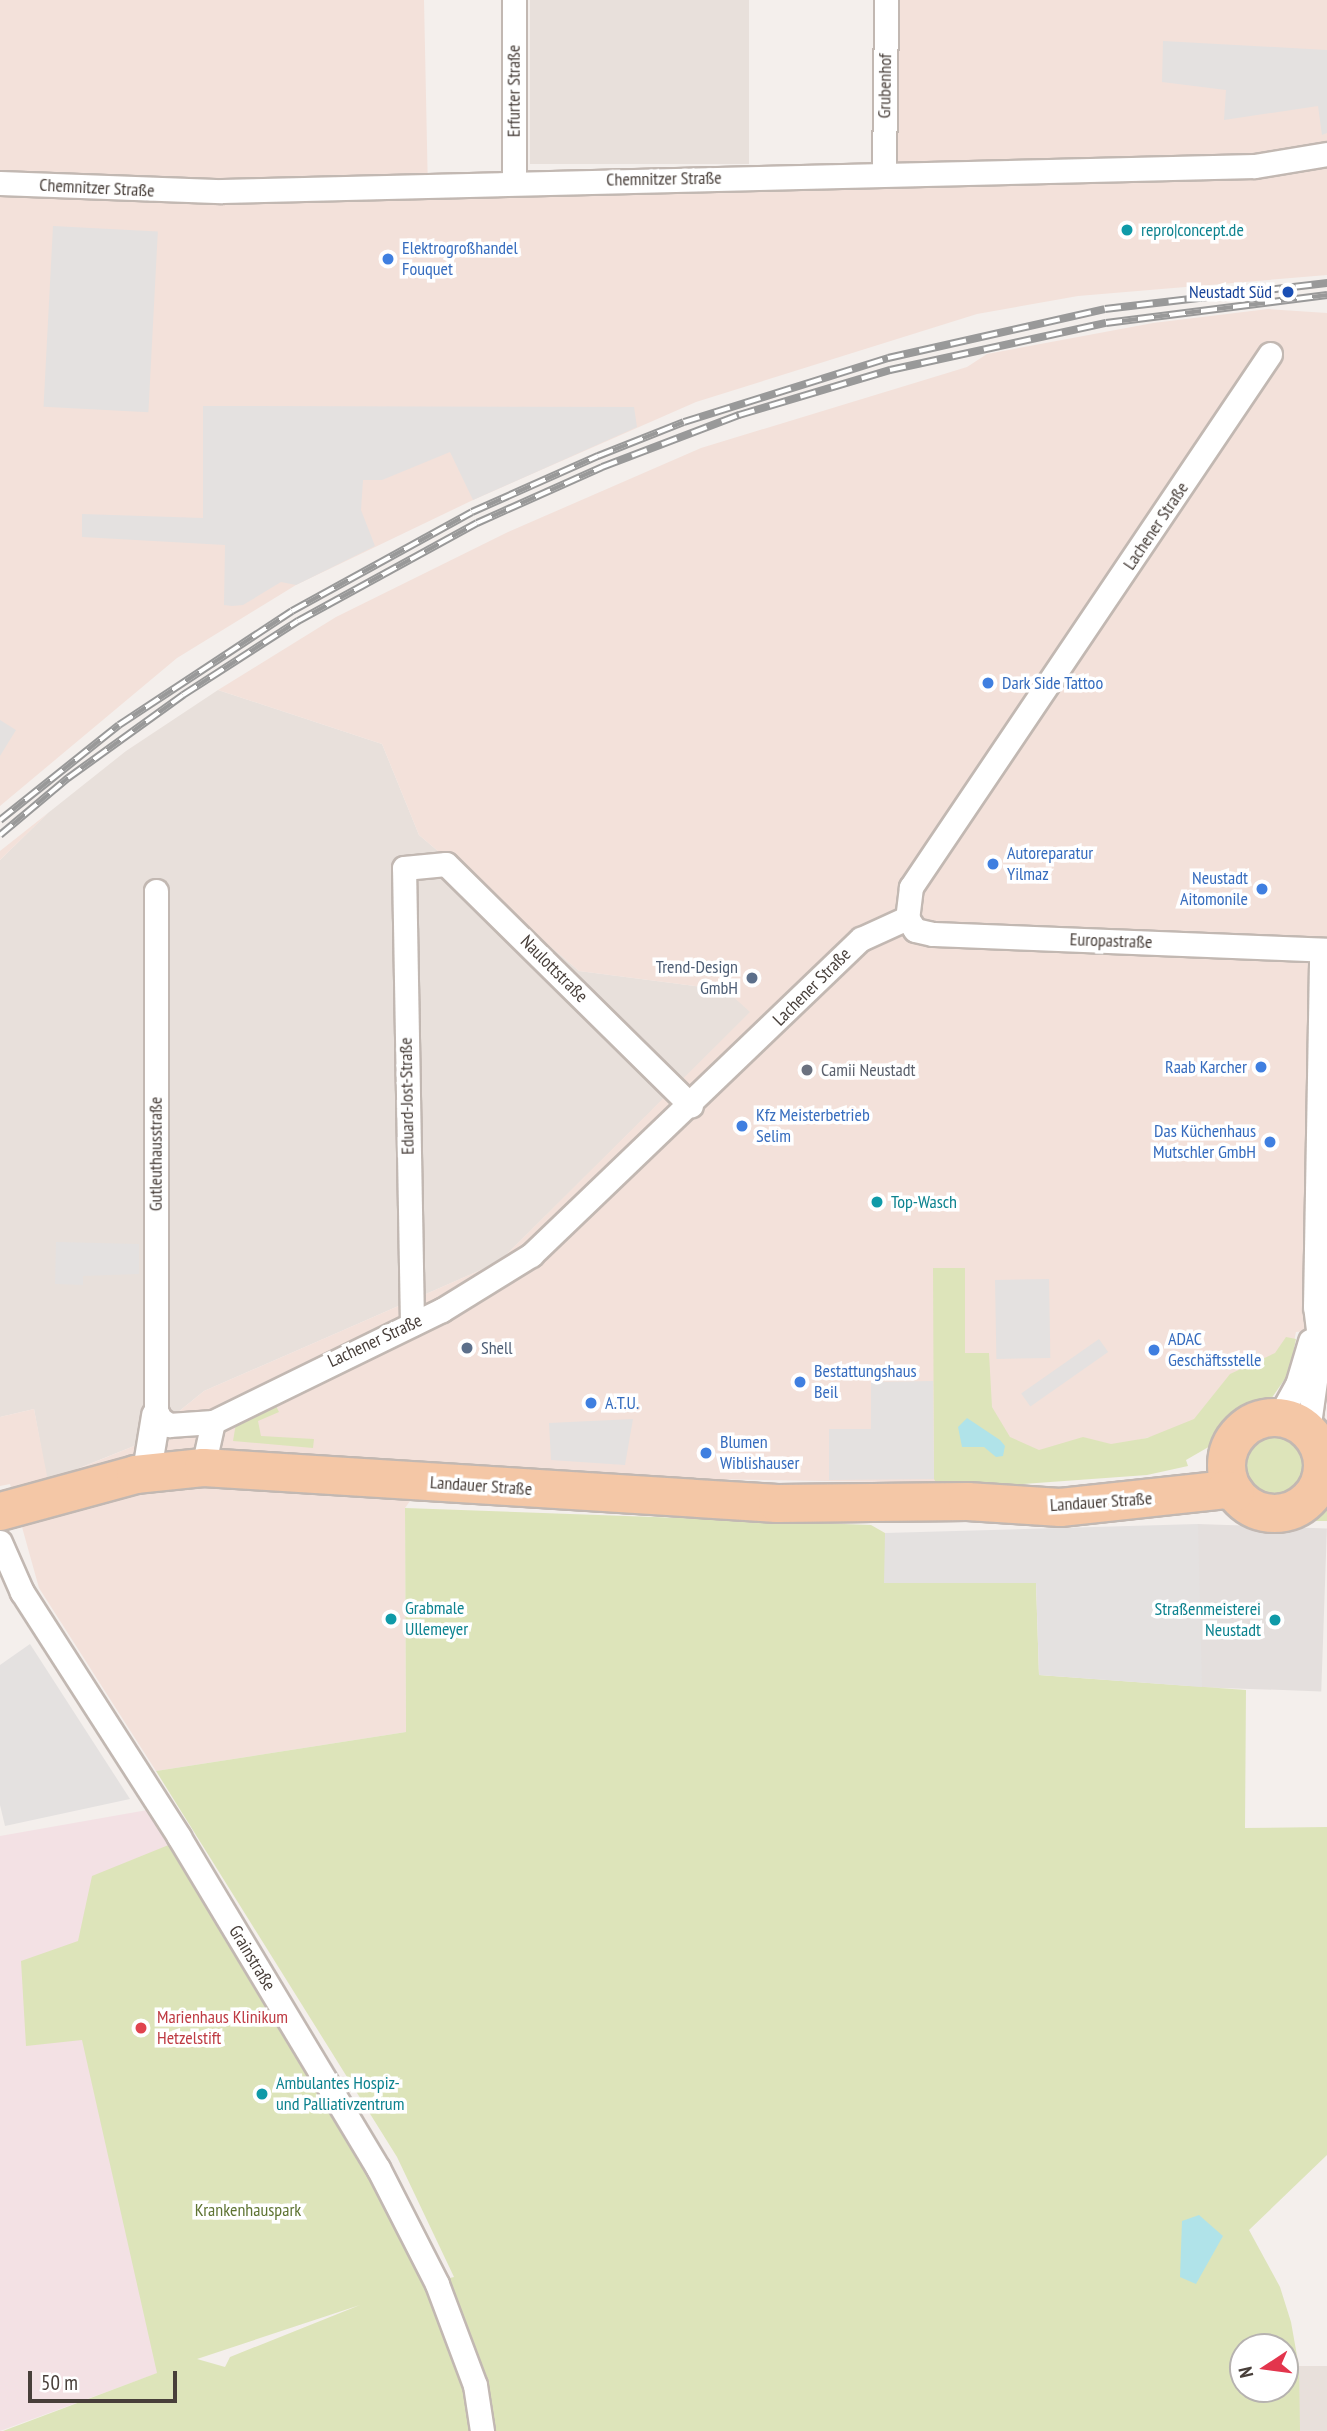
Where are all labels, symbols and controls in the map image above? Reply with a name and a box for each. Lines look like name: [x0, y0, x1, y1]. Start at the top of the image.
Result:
street label: Erfurter Straße: [503, 45, 525, 137]
street label: Grubenhof: [874, 53, 896, 119]
street label: Chemnitzer Straße: [606, 167, 722, 191]
street label: Chemnitzer Straße: [39, 174, 155, 202]
place label: repro|concept.de: [1141, 219, 1244, 241]
marker: repro|concept.de: [1119, 222, 1135, 238]
place label: Elektrogroßhandel Fouquet: [402, 238, 518, 280]
marker: Elektrogroßhandel Fouquet: [380, 251, 396, 267]
place label: Neustadt Süd: [1189, 281, 1272, 303]
marker: Neustadt Süd: [1278, 282, 1298, 302]
street label: Lachener Straße: [1119, 478, 1193, 574]
place label: Dark Side Tattoo: [1002, 672, 1104, 694]
marker: Dark Side Tattoo: [980, 675, 996, 691]
place label: Autoreparatur Yilmaz: [1007, 843, 1093, 886]
marker: Autoreparatur Yilmaz: [985, 856, 1001, 872]
place label: Neustadt Aitomonile: [1180, 868, 1248, 910]
marker: Neustadt Aitomonile: [1254, 881, 1270, 897]
street label: Europastraße: [1069, 929, 1153, 953]
street label: Naulottstraße: [516, 931, 592, 1007]
street label: Lachener Straße: [769, 944, 855, 1030]
place label: Trend-Design GmbH: [656, 957, 738, 1000]
marker: Trend-Design GmbH: [744, 970, 760, 986]
street label: Eduard-Jost-Straße: [395, 1037, 419, 1155]
place label: Raab Karcher: [1165, 1056, 1247, 1078]
place label: Camii Neustadt: [821, 1059, 915, 1081]
marker: Raab Karcher: [1253, 1059, 1269, 1075]
marker: Camii Neustadt: [799, 1062, 815, 1078]
street label: Gutleuthausstraße: [145, 1097, 167, 1211]
place label: Kfz Meisterbetrieb Selim: [756, 1105, 870, 1148]
marker: Kfz Meisterbetrieb Selim: [734, 1118, 750, 1134]
place label: Das Küchenhaus Mutschler GmbH: [1153, 1121, 1256, 1164]
marker: Das Küchenhaus Mutschler GmbH: [1262, 1134, 1278, 1150]
place label: Top-Wasch: [891, 1191, 957, 1213]
marker: Top-Wasch: [869, 1194, 885, 1210]
street label: Lachener Straße: [325, 1310, 425, 1372]
place label: ADAC Geschäftsstelle: [1168, 1329, 1261, 1372]
place label: Shell: [481, 1337, 512, 1359]
marker: Shell: [459, 1340, 475, 1356]
marker: ADAC Geschäftsstelle: [1146, 1342, 1162, 1358]
place label: Bestattungshaus Beil: [814, 1361, 917, 1404]
marker: Bestattungshaus Beil: [792, 1374, 808, 1390]
place label: A.T.U.: [605, 1392, 639, 1414]
marker: A.T.U.: [583, 1395, 599, 1411]
place label: Blumen Wiblishauser: [720, 1432, 799, 1474]
marker: Blumen Wiblishauser: [698, 1445, 714, 1461]
street label: Landauer Straße: [429, 1472, 533, 1500]
street label: Landauer Straße: [1049, 1488, 1153, 1516]
place label: Grabmale Ullemeyer: [405, 1598, 468, 1640]
place label: Straßenmeisterei Neustadt: [1154, 1599, 1261, 1642]
marker: Grabmale Ullemeyer: [383, 1611, 399, 1627]
marker: Straßenmeisterei Neustadt: [1267, 1612, 1283, 1628]
street label: Grainstraße: [224, 1922, 280, 1994]
place label: Marienhaus Klinikum Hetzelstift: [157, 2007, 288, 2050]
marker: Marienhaus Klinikum Hetzelstift: [131, 2018, 151, 2038]
place label: Ambulantes Hospiz- und Palliativzentrum: [276, 2073, 404, 2116]
marker: Ambulantes Hospiz- und Palliativzentrum: [254, 2086, 270, 2102]
park label: Krankenhauspark: [195, 2199, 301, 2221]
north arrow: [1229, 2333, 1299, 2403]
scale bar: [32, 2358, 180, 2402]
text: N: [1233, 2365, 1258, 2380]
text: 50 m: [41, 2369, 78, 2396]

